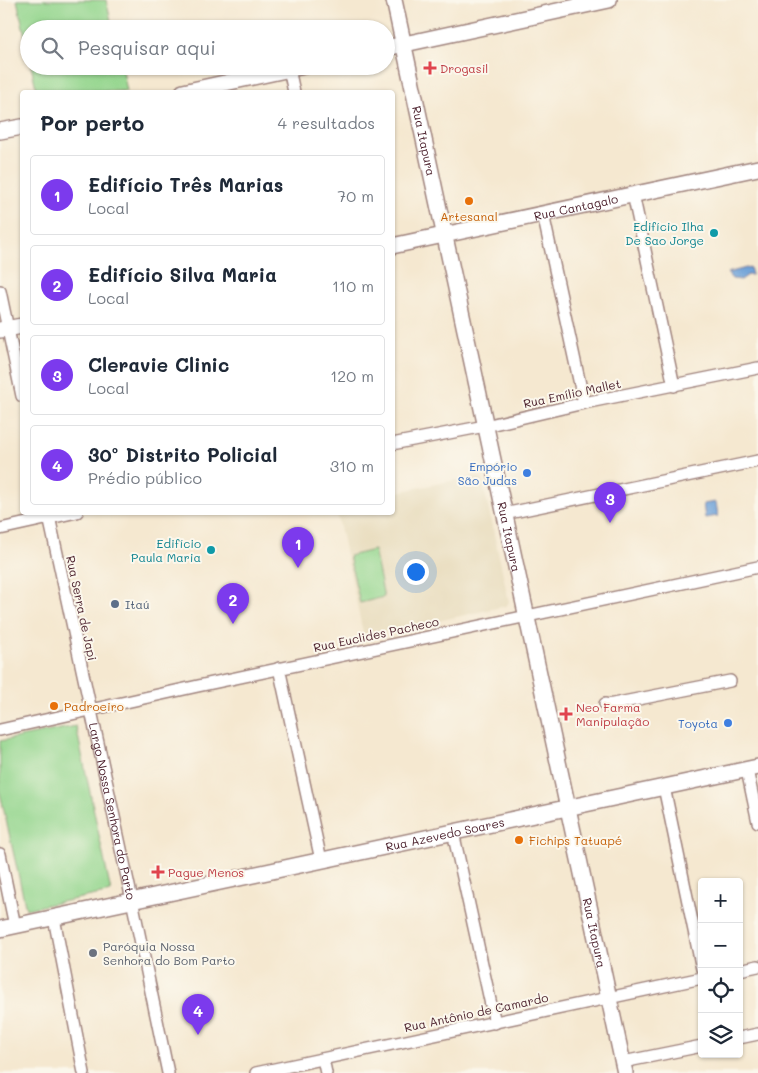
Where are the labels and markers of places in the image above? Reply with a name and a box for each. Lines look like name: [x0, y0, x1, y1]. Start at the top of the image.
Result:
place label: Drogasil: [440, 60, 488, 76]
marker: Drogasil: [424, 62, 436, 74]
marker: Artesanal: [463, 195, 475, 207]
place label: Artesanal: [440, 208, 498, 224]
place label: Edifício Ilha De Sao Jorge: [625, 218, 704, 248]
marker: Edifício Ilha De Sao Jorge: [708, 227, 720, 239]
place label: Empório São Judas: [458, 458, 517, 488]
marker: Empório São Judas: [521, 467, 533, 479]
pin: 3: [594, 482, 626, 523]
pin: 1: [282, 527, 314, 568]
place label: Edifício Paula Maria: [131, 535, 201, 565]
marker: Edifício Paula Maria: [205, 544, 217, 556]
pin: 2: [217, 583, 249, 624]
place label: Itaú: [125, 596, 150, 612]
marker: Itaú: [109, 598, 121, 610]
place label: Padroeiro: [64, 698, 124, 714]
place label: Neo Farma Manipulação: [576, 699, 649, 729]
marker: Padroeiro: [48, 700, 60, 712]
marker: Neo Farma Manipulação: [560, 708, 572, 720]
place label: Toyota: [678, 715, 718, 731]
marker: Toyota: [722, 717, 734, 729]
place label: Fichips Tatuapé: [529, 832, 622, 848]
marker: Fichips Tatuapé: [513, 834, 525, 846]
place label: Pague Menos: [168, 864, 244, 880]
marker: Pague Menos: [152, 866, 164, 878]
place label: Paróquia Nossa Senhora do Bom Parto: [103, 938, 235, 968]
marker: Paróquia Nossa Senhora do Bom Parto: [87, 947, 99, 959]
pin: 4: [182, 994, 214, 1035]

